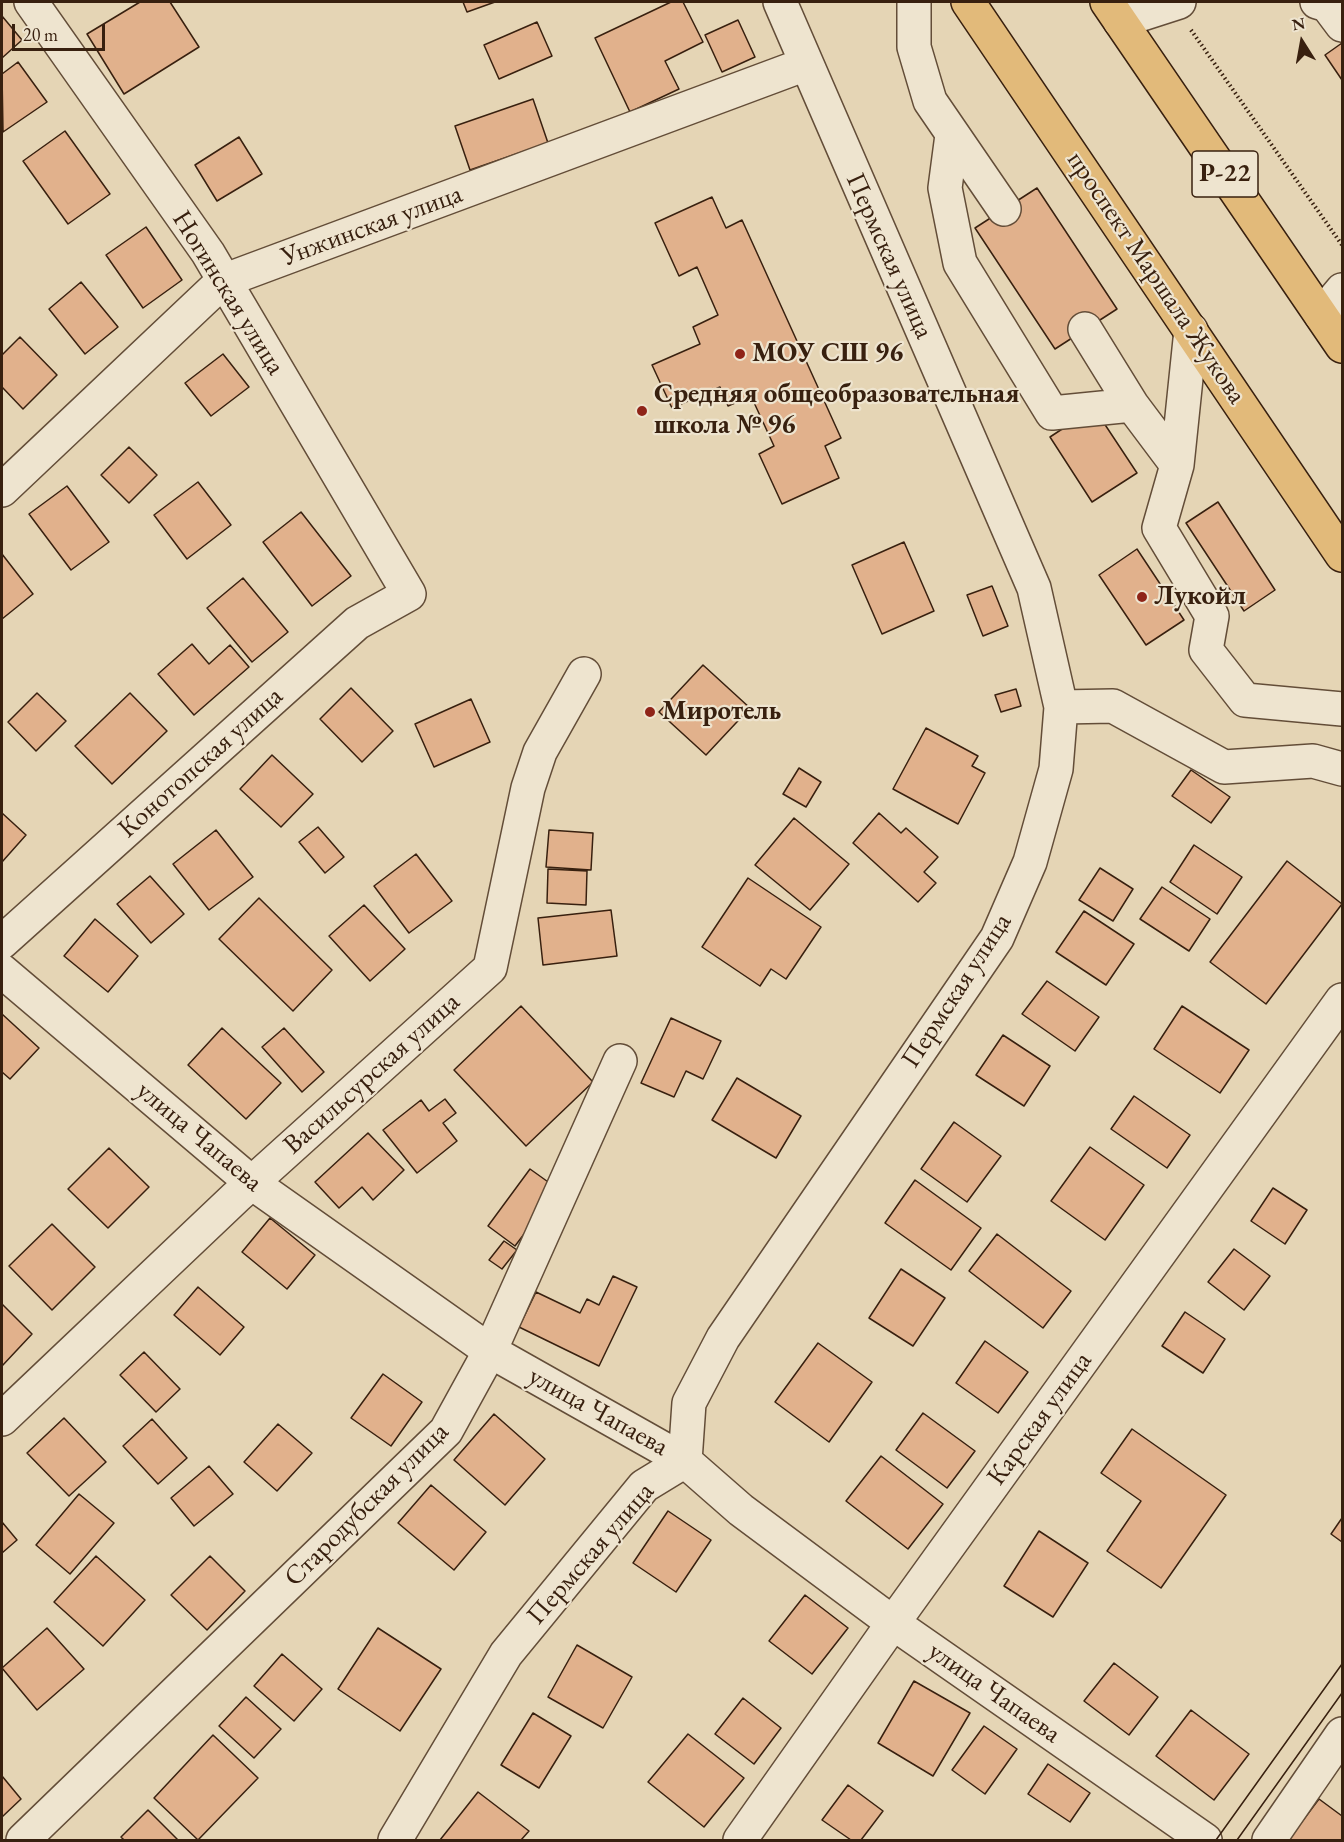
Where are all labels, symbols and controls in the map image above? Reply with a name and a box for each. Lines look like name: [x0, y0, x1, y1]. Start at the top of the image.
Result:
scale bar: [15, 12, 108, 50]
north arrow: [1272, 12, 1332, 72]
text: N: [1290, 12, 1307, 35]
text: 20 m: [23, 23, 58, 46]
street label: проспект Маршала Жукова: [1059, 146, 1253, 410]
road number: Р-22: [1192, 151, 1258, 197]
street label: Пермская улица: [838, 168, 940, 344]
street label: Унжинская улица: [277, 178, 467, 274]
street label: Ногинская улица: [165, 205, 291, 381]
place label: МОУ СШ 96: [752, 338, 903, 370]
marker: МОУ СШ 96: [733, 347, 747, 361]
place label: Средняя общеобразовательная школа № 96: [654, 379, 1019, 442]
marker: Средняя общеобразовательная школа № 96: [635, 404, 649, 418]
place label: Лукойл: [1154, 581, 1246, 613]
marker: Лукойл: [1135, 590, 1149, 604]
street label: Конотопская улица: [112, 681, 290, 845]
place label: Миротель: [662, 696, 781, 728]
marker: Миротель: [643, 705, 657, 719]
street label: Пермская улица: [895, 908, 1019, 1074]
street label: Васильсурская улица: [277, 986, 467, 1162]
street label: улица Чапаева: [129, 1075, 269, 1199]
street label: Карская улица: [981, 1346, 1099, 1492]
street label: улица Чапаева: [523, 1360, 673, 1464]
street label: Стародубская улица: [278, 1416, 456, 1594]
street label: Пермская улица: [520, 1476, 662, 1632]
street label: улица Чапаева: [921, 1635, 1067, 1751]

